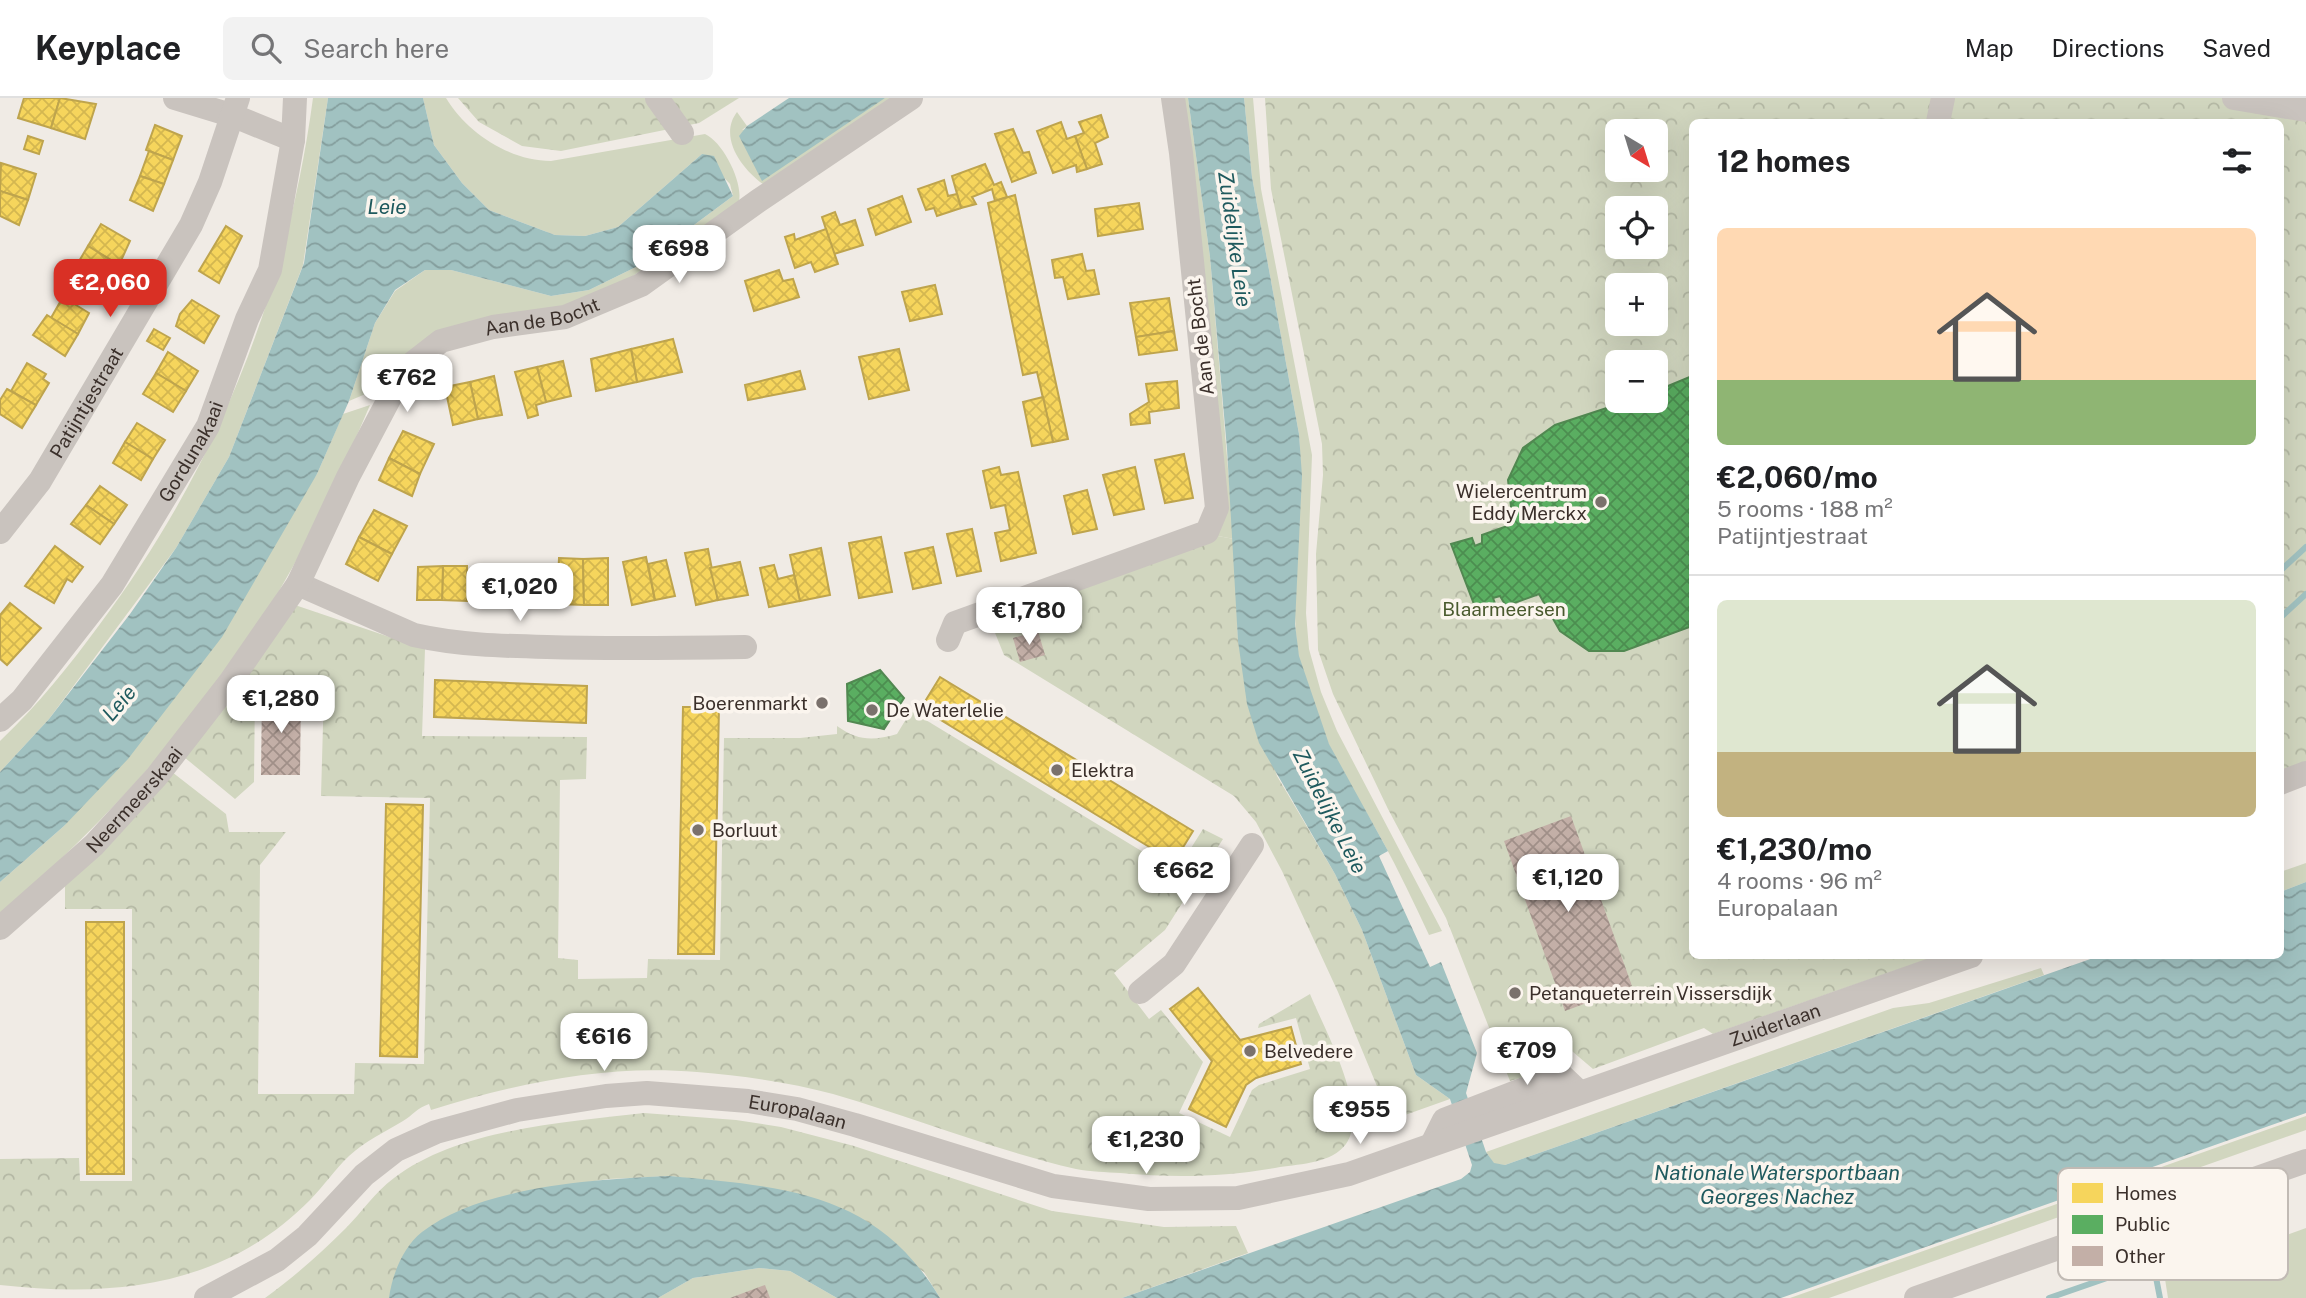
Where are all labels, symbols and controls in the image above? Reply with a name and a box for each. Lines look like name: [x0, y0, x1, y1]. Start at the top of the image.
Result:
search box: [223, 17, 713, 80]
text: Keyplace: [35, 29, 181, 67]
icon: search: [247, 29, 285, 67]
text: Search here: [303, 33, 449, 64]
text: Map: [1965, 34, 2014, 62]
text: Directions: [2052, 34, 2164, 62]
text: Saved: [2202, 34, 2271, 62]
north arrow: [1605, 119, 1668, 182]
map controls: [1605, 119, 1668, 413]
icon: filters: [2218, 142, 2256, 180]
text: 12 homes: [1717, 143, 1851, 179]
water label: Zuidelijke Leie: [1213, 170, 1257, 308]
water label: Leie: [367, 194, 407, 219]
button: locate: [1605, 196, 1668, 259]
pin: €698: [638, 226, 720, 285]
text: €698: [649, 234, 709, 261]
pin: €2,060: [53, 260, 167, 319]
text: €2,060: [70, 268, 150, 295]
button: +: [1605, 273, 1668, 336]
icon: home: [1924, 274, 2050, 400]
street label: Aan de Bocht: [1182, 277, 1218, 397]
street label: Aan de Bocht: [482, 293, 603, 340]
street label: Patijntjestraat: [45, 343, 128, 462]
button: −: [1605, 350, 1668, 413]
pin: €762: [366, 354, 448, 414]
text: €762: [378, 363, 436, 390]
street label: Gordunakaai: [154, 398, 227, 506]
text: €2,060/mo: [1717, 459, 1878, 495]
place label: Wielercentrum Eddy Merckx: [1456, 480, 1587, 524]
marker: Wielercentrum Eddy Merckx: [1593, 494, 1609, 510]
text: 5 rooms · 188 m²: [1717, 495, 1893, 522]
text: Patijntjestraat: [1717, 522, 1868, 549]
pin: €1,020: [463, 564, 577, 623]
text: €1,020: [482, 572, 558, 599]
pin: €1,780: [972, 588, 1086, 647]
text: €1,780: [992, 596, 1066, 623]
park label: Blaarmeersen: [1442, 598, 1566, 620]
icon: home: [1924, 646, 2050, 772]
pin: €1,280: [224, 676, 338, 735]
water label: Leie: [97, 680, 141, 726]
text: €1,280: [243, 684, 319, 711]
place label: Boerenmarkt: [693, 692, 808, 714]
marker: Boerenmarkt: [814, 695, 830, 711]
place label: De Waterlelie: [886, 699, 1004, 721]
marker: De Waterlelie: [864, 702, 880, 718]
street label: Neermeerskaai: [81, 742, 187, 857]
water label: Zuidelijke Leie: [1288, 744, 1372, 878]
place label: Elektra: [1071, 759, 1134, 781]
marker: Elektra: [1049, 762, 1065, 778]
place label: Borluut: [712, 819, 778, 841]
marker: Borluut: [690, 822, 706, 838]
text: €1,230/mo: [1717, 831, 1872, 867]
pin: €662: [1143, 848, 1225, 907]
pin: €1,120: [1511, 854, 1625, 914]
text: €662: [1154, 856, 1214, 883]
text: €1,120: [1533, 863, 1603, 890]
text: 4 rooms · 96 m²: [1717, 867, 1882, 894]
text: Europalaan: [1717, 894, 1838, 921]
place label: Petanqueterrein Vissersdijk: [1529, 982, 1773, 1004]
marker: Petanqueterrein Vissersdijk: [1507, 985, 1523, 1001]
street label: Zuiderlaan: [1726, 999, 1823, 1051]
pin: €616: [563, 1014, 645, 1073]
text: €616: [576, 1022, 632, 1049]
pin: €709: [1486, 1028, 1568, 1087]
text: €709: [1497, 1036, 1557, 1063]
place label: Belvedere: [1264, 1040, 1353, 1062]
marker: Belvedere: [1242, 1043, 1258, 1059]
pin: €955: [1319, 1086, 1401, 1146]
street label: Europalaan: [747, 1090, 849, 1133]
text: €955: [1329, 1095, 1391, 1122]
pin: €1,230: [1089, 1116, 1203, 1176]
text: €1,230: [1108, 1125, 1184, 1152]
water label: Nationale Watersportbaan Georges Nachez: [1654, 1160, 1900, 1209]
legend: [2058, 1168, 2288, 1280]
text: Homes: [2115, 1182, 2177, 1204]
text: Public: [2115, 1213, 2170, 1235]
text: Other: [2115, 1245, 2165, 1267]

